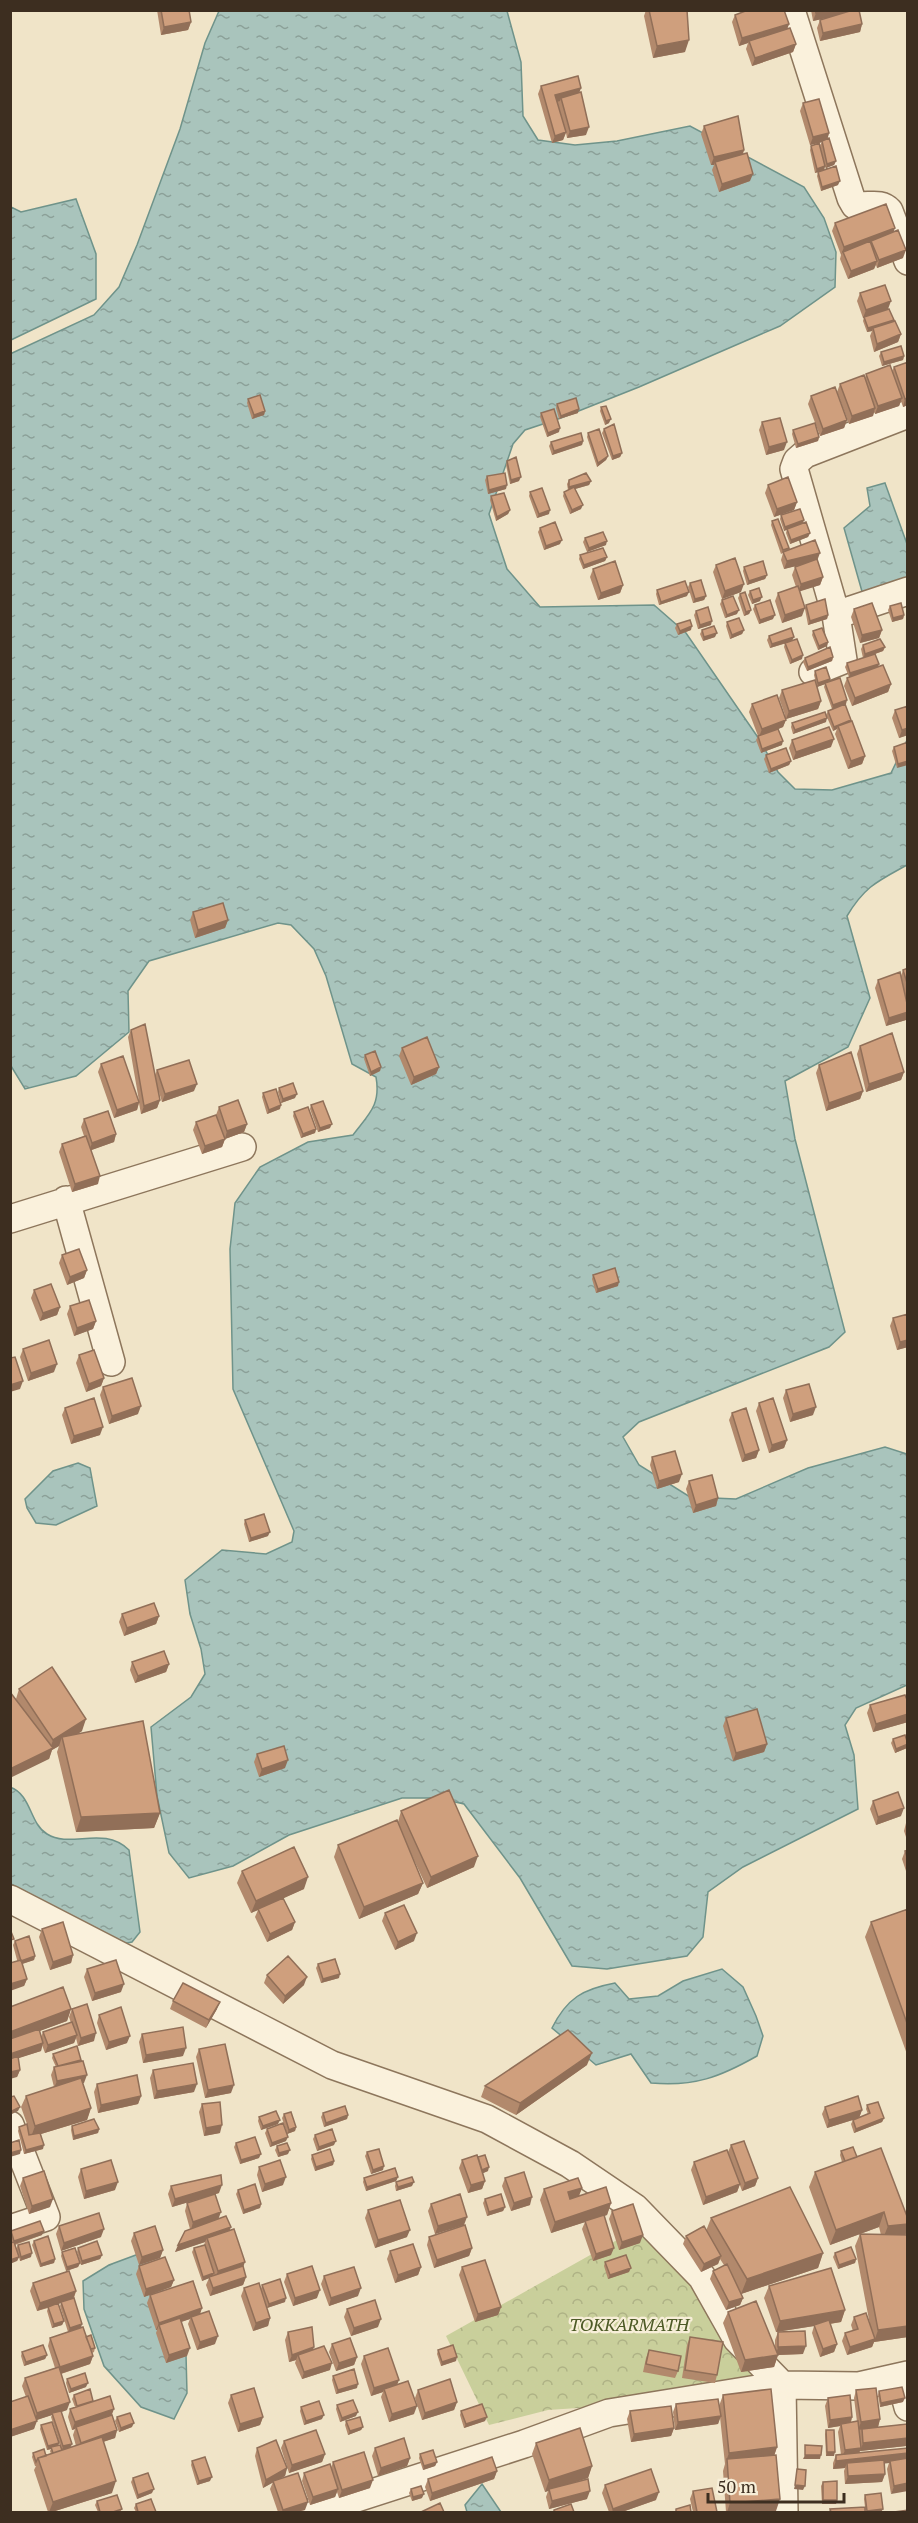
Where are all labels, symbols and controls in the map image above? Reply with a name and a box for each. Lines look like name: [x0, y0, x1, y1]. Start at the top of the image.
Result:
park label: TOKKARMATH: [569, 2312, 691, 2336]
scale bar: [708, 2466, 844, 2504]
text: 50 m: [717, 2474, 757, 2498]

